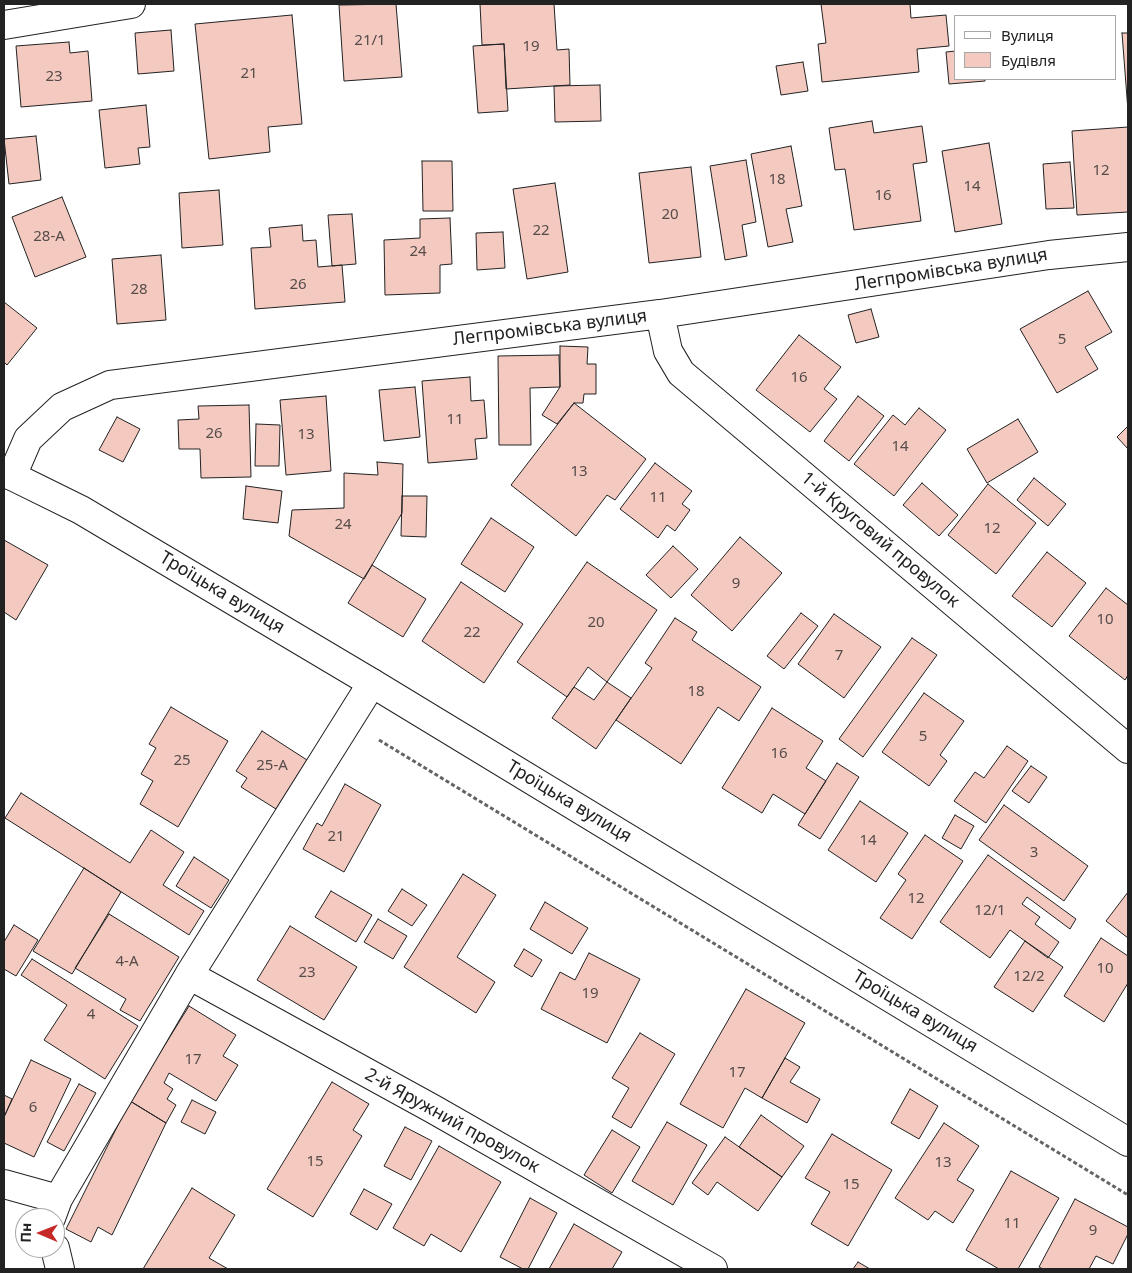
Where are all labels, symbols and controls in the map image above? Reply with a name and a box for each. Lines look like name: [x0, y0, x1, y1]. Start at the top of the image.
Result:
legend: [954, 15, 1117, 80]
text: Вулиця: [1001, 25, 1054, 45]
house number: 21/1: [354, 32, 386, 50]
house number: 19: [522, 38, 540, 56]
text: Будівля: [1001, 50, 1056, 70]
house number: 21: [240, 65, 258, 83]
house number: 23: [45, 68, 63, 86]
house number: 12: [1092, 162, 1110, 180]
house number: 18: [768, 171, 786, 189]
house number: 14: [963, 178, 981, 196]
house number: 16: [874, 187, 892, 205]
house number: 20: [661, 206, 679, 224]
house number: 22: [532, 222, 550, 240]
house number: 28-А: [33, 228, 65, 246]
house number: 24: [409, 243, 427, 261]
street label: Легпромівська вулиця: [853, 244, 1049, 296]
house number: 26: [289, 276, 307, 294]
house number: 28: [130, 281, 148, 299]
street label: Легпромівська вулиця: [452, 305, 648, 351]
house number: 5: [1058, 331, 1066, 349]
house number: 16: [790, 369, 808, 387]
house number: 11: [446, 411, 464, 429]
house number: 26: [205, 425, 223, 443]
house number: 13: [297, 426, 315, 444]
house number: 14: [891, 438, 909, 456]
house number: 13: [570, 463, 588, 481]
street label: 1-й Круговий провулок: [796, 467, 964, 613]
house number: 11: [649, 489, 667, 507]
house number: 24: [334, 516, 352, 534]
house number: 12: [983, 520, 1001, 538]
street label: Троїцька вулиця: [156, 547, 288, 639]
house number: 9: [732, 575, 740, 593]
house number: 10: [1096, 611, 1114, 629]
house number: 20: [587, 614, 605, 632]
house number: 22: [463, 624, 481, 642]
house number: 7: [835, 647, 843, 665]
house number: 18: [687, 683, 705, 701]
house number: 5: [919, 728, 927, 746]
house number: 16: [770, 745, 788, 763]
house number: 25: [173, 752, 191, 770]
street label: Троїцька вулиця: [503, 756, 635, 848]
house number: 25-А: [256, 757, 288, 775]
house number: 21: [327, 828, 345, 846]
house number: 14: [859, 832, 877, 850]
house number: 3: [1030, 844, 1038, 862]
house number: 12: [907, 890, 925, 908]
house number: 12/1: [974, 902, 1006, 920]
house number: 4-А: [116, 953, 138, 971]
house number: 10: [1096, 960, 1114, 978]
house number: 23: [298, 964, 316, 982]
street label: Троїцька вулиця: [849, 966, 981, 1058]
house number: 12/2: [1013, 968, 1045, 986]
house number: 19: [581, 985, 599, 1003]
house number: 4: [87, 1006, 95, 1024]
house number: 17: [184, 1051, 202, 1069]
street label: 2-й Яружний провулок: [361, 1064, 543, 1178]
house number: 17: [728, 1064, 746, 1082]
house number: 6: [29, 1099, 37, 1117]
house number: 15: [306, 1153, 324, 1171]
house number: 13: [934, 1154, 952, 1172]
house number: 15: [842, 1176, 860, 1194]
north arrow: [15, 1208, 65, 1258]
house number: 11: [1003, 1215, 1021, 1233]
house number: 9: [1089, 1222, 1097, 1240]
text: Пн: [16, 1223, 35, 1243]

